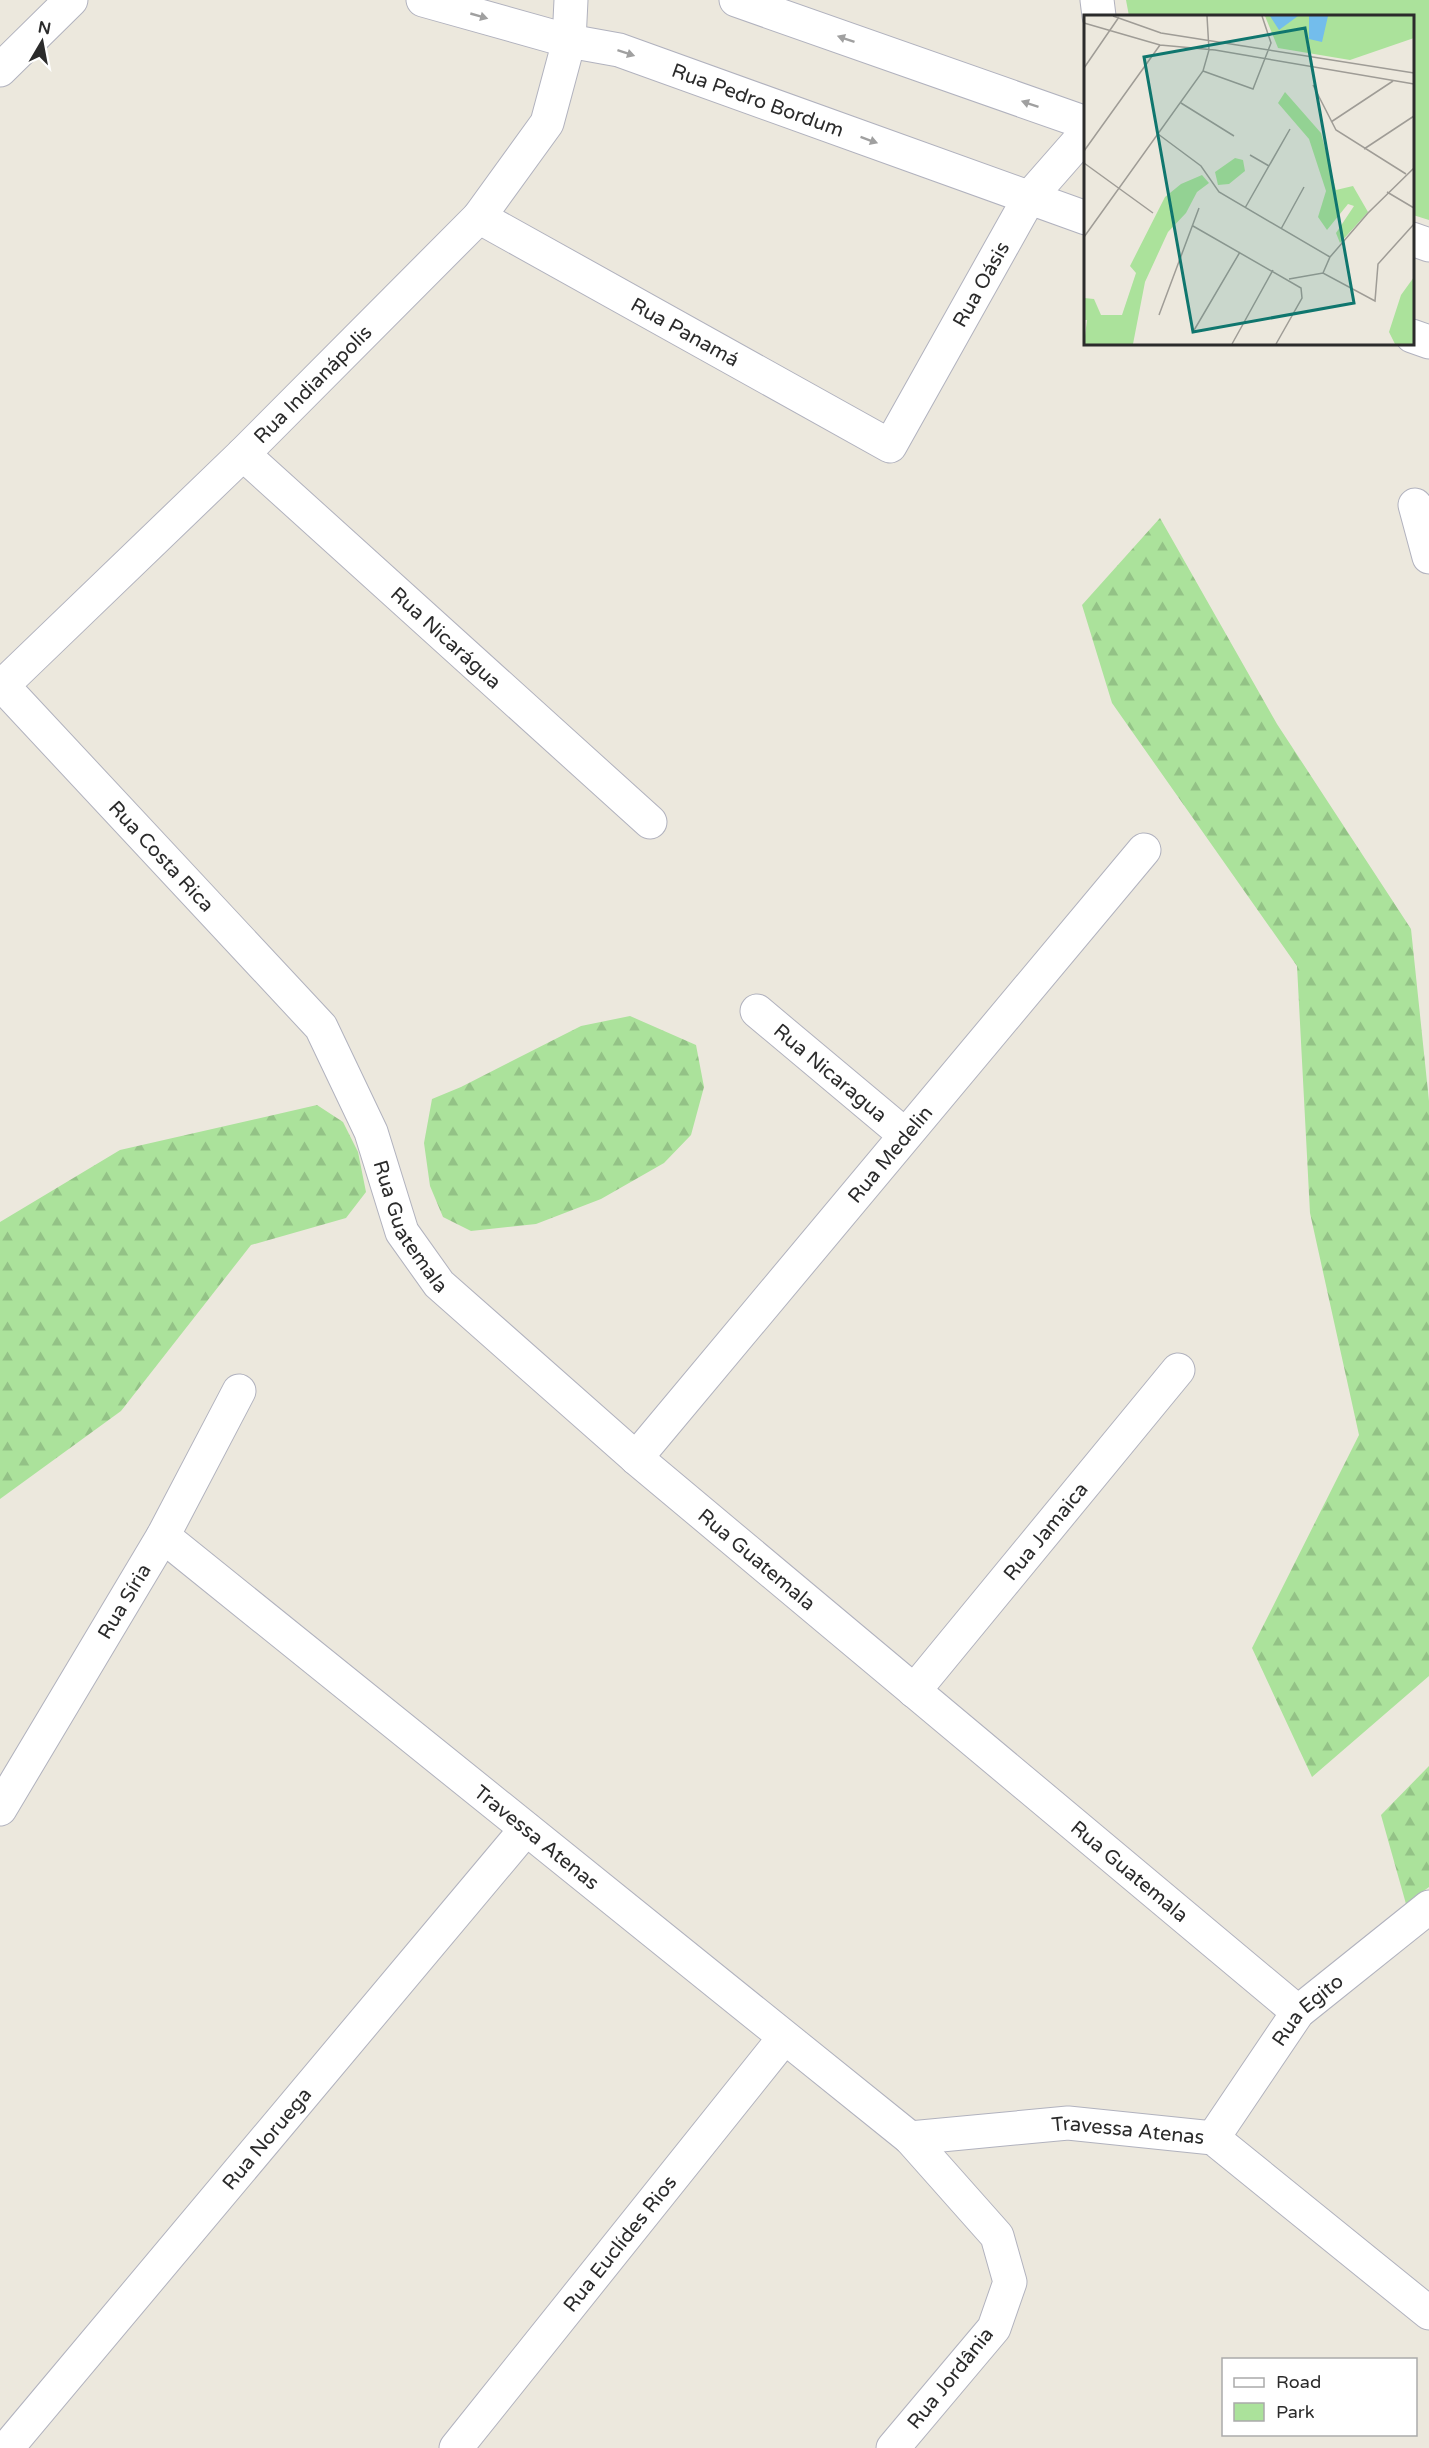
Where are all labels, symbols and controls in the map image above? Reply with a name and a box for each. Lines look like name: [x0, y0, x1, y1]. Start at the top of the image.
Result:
north arrow: [12, 12, 72, 72]
one-way arrow: [471, 12, 489, 21]
inset map: [1084, 15, 1414, 345]
text: N: [36, 17, 52, 39]
one-way arrow: [837, 34, 855, 44]
one-way arrow: [617, 49, 635, 58]
street label: Rua Pedro Bordum: [668, 59, 847, 143]
one-way arrow: [1021, 98, 1039, 108]
one-way arrow: [860, 136, 878, 146]
street label: Rua Oásis: [948, 238, 1015, 332]
street label: Rua Panamá: [626, 293, 743, 372]
street label: Rua Indianápolis: [249, 321, 377, 449]
street label: Rua Nicarágua: [385, 582, 506, 695]
street label: Rua Costa Rica: [103, 796, 219, 917]
street label: Rua Nicaragua: [768, 1019, 892, 1128]
street label: Rua Medelin: [843, 1101, 938, 1208]
street label: Rua Guatemala: [367, 1157, 452, 1299]
street label: Rua Jamaica: [999, 1478, 1094, 1586]
street label: Rua Guatemala: [693, 1504, 820, 1616]
street label: Rua Síria: [93, 1560, 157, 1644]
street label: Travessa Atenas: [469, 1780, 603, 1895]
street label: Rua Guatemala: [1065, 1816, 1193, 1928]
street label: Rua Egito: [1267, 1969, 1349, 2051]
street label: Rua Noruega: [218, 2083, 317, 2195]
street label: Travessa Atenas: [1051, 2112, 1205, 2150]
street label: Rua Euclídes Rios: [559, 2171, 682, 2317]
street label: Rua Jordânia: [902, 2323, 999, 2434]
legend: [1222, 2358, 1417, 2436]
text: Road: [1276, 2371, 1321, 2393]
text: Park: [1276, 2401, 1315, 2423]

